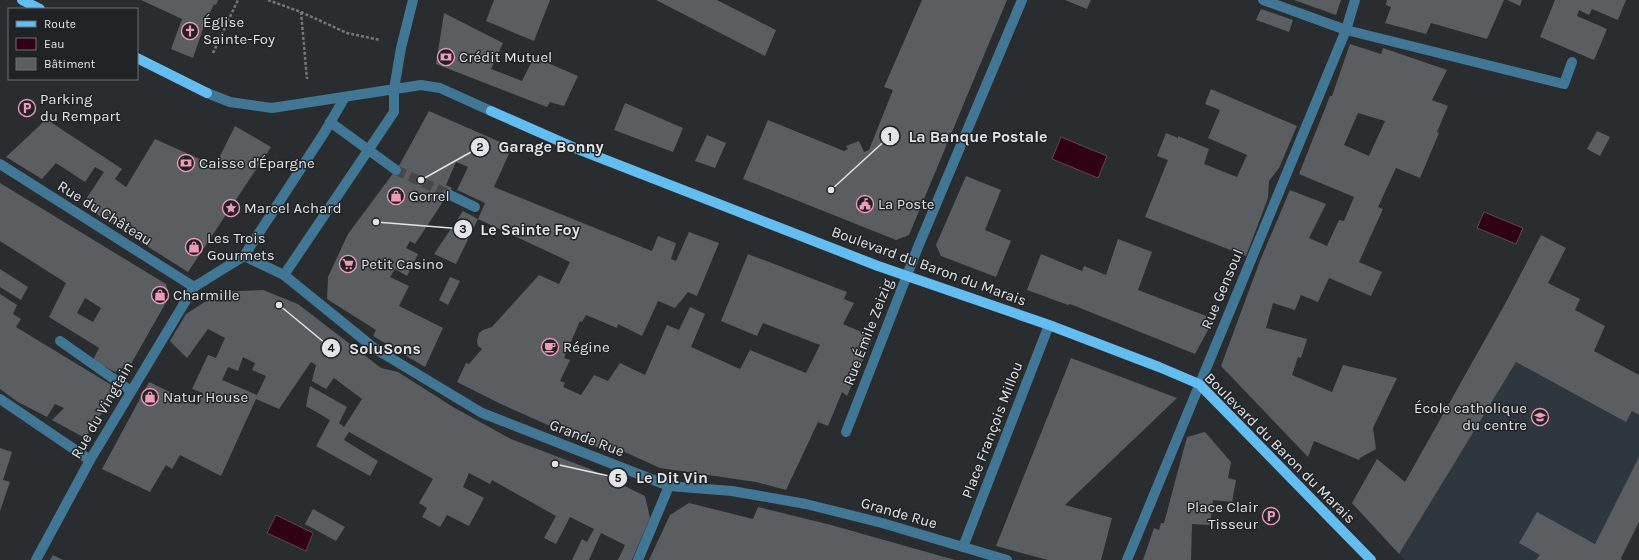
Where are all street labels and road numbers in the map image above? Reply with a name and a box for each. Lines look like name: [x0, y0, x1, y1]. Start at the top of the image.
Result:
street label: Rue du Château: [54, 177, 156, 249]
street label: Boulevard du Baron du Marais: [829, 222, 1029, 310]
street label: Rue Gensoul: [1197, 246, 1247, 332]
street label: Rue Émile Zeizig: [839, 276, 897, 388]
street label: Rue du Vingtain: [67, 358, 137, 462]
street label: Place François Millou: [958, 359, 1026, 501]
street label: Boulevard du Baron du Marais: [1201, 369, 1359, 527]
street label: Grande Rue: [547, 416, 627, 460]
street label: Grande Rue: [859, 494, 939, 532]

